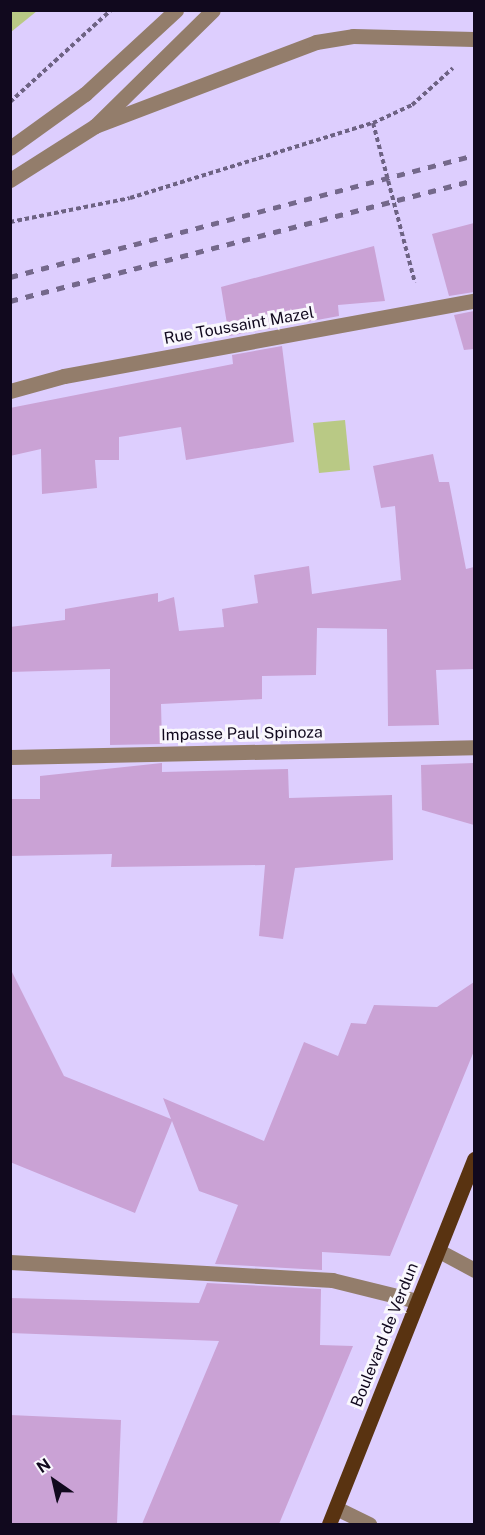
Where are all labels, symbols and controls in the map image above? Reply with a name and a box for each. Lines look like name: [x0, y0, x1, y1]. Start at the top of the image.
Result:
street label: Rue Toussaint Mazel: [162, 303, 316, 349]
street label: Impasse Paul Spinoza: [161, 723, 323, 745]
street label: Boulevard de Verdun: [347, 1260, 423, 1410]
north arrow: [24, 1451, 84, 1511]
text: N: [33, 1454, 54, 1477]

